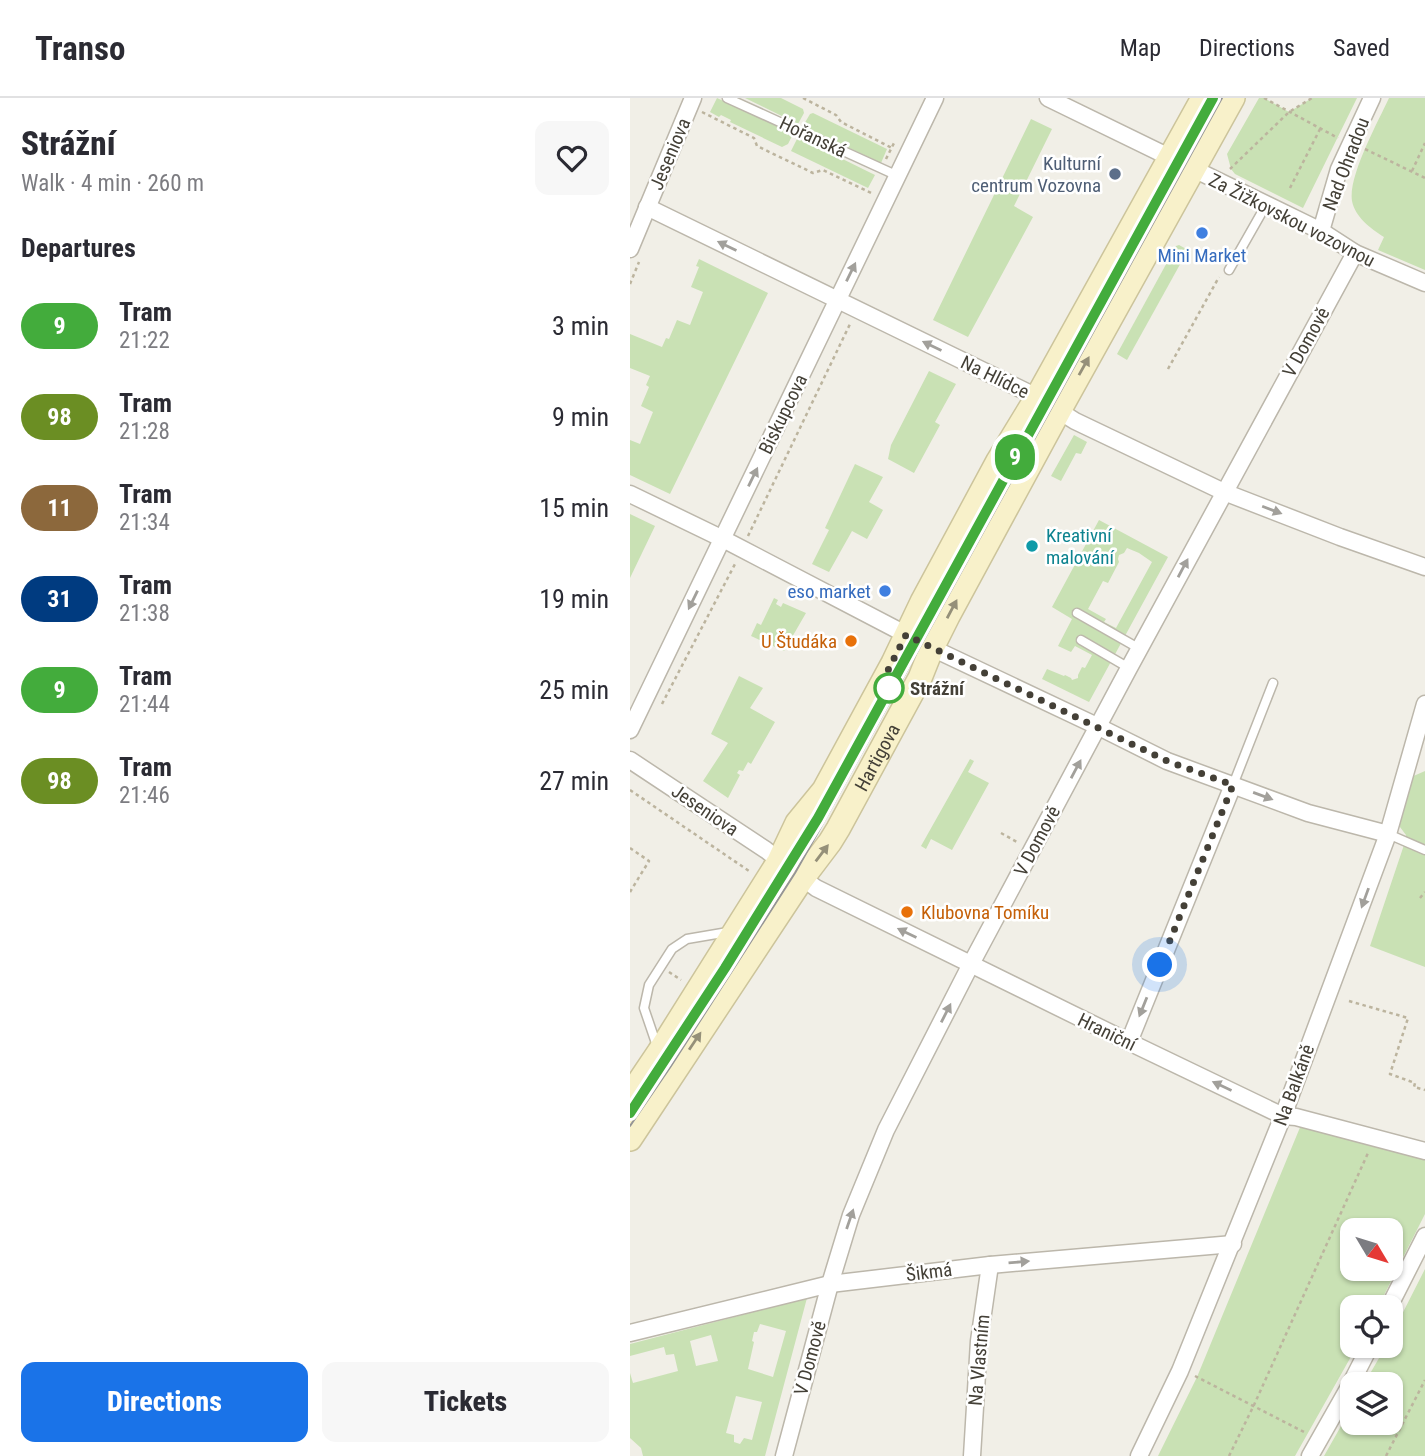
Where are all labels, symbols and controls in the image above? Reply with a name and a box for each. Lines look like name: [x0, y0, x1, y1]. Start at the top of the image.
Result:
text: Transo: [35, 29, 125, 68]
text: Map: [1120, 34, 1161, 62]
text: Directions: [1199, 34, 1295, 62]
text: Saved: [1333, 34, 1390, 62]
street label: Hořanská: [776, 111, 850, 163]
street label: Nad Ohradou: [1318, 114, 1374, 214]
street label: Jeseniova: [645, 115, 695, 193]
button: heart: [535, 121, 609, 195]
text: Strážní: [21, 124, 116, 163]
place label: Kulturní centrum Vozovna: [971, 152, 1103, 197]
marker: Kulturní centrum Vozovna: [1107, 166, 1123, 182]
street label: Za Žižkovskou vozovnou: [1205, 168, 1379, 272]
text: Walk · 4 min · 260 m: [21, 170, 204, 197]
marker: Mini Market: [1194, 225, 1210, 241]
text: Departures: [21, 233, 136, 263]
one-way arrow: [717, 241, 737, 252]
place label: Mini Market: [1158, 244, 1246, 267]
one-way arrow: [846, 262, 857, 282]
text: Tram: [119, 297, 172, 327]
street label: V Domově: [1278, 303, 1335, 381]
text: 3 min: [552, 311, 609, 341]
text: 9: [53, 312, 66, 340]
text: 21:22: [119, 327, 170, 354]
one-way arrow: [922, 341, 942, 352]
street label: Na Hlídce: [957, 351, 1033, 403]
one-way arrow: [1078, 356, 1090, 376]
street label: Biskupcova: [754, 370, 812, 458]
text: Tram: [119, 388, 172, 418]
text: 9 min: [552, 402, 609, 432]
text: 98: [47, 403, 72, 431]
text: 21:28: [119, 418, 170, 445]
line badge: 9: [992, 434, 1038, 480]
text: 9: [1009, 443, 1021, 471]
one-way arrow: [747, 467, 758, 487]
text: Tram: [119, 479, 172, 509]
text: 15 min: [539, 493, 609, 523]
text: 11: [47, 494, 72, 522]
one-way arrow: [1262, 505, 1283, 516]
text: 21:34: [119, 509, 170, 536]
place label: Kreativní malování: [1046, 524, 1115, 569]
marker: Kreativní malování: [1024, 538, 1040, 554]
one-way arrow: [1178, 558, 1189, 578]
text: Tram: [119, 570, 172, 600]
place label: eso market: [787, 580, 871, 603]
marker: eso market: [877, 583, 893, 599]
text: 19 min: [539, 584, 609, 614]
text: 31: [47, 585, 72, 613]
one-way arrow: [687, 590, 699, 610]
one-way arrow: [946, 599, 958, 619]
text: 21:38: [119, 600, 170, 627]
place label: U Študáka: [761, 630, 837, 653]
marker: U Študáka: [843, 633, 859, 649]
text: Tram: [119, 661, 172, 691]
marker: Strážní: [874, 673, 904, 703]
text: 25 min: [539, 675, 609, 705]
text: 9: [53, 676, 66, 704]
place label: Strážní: [910, 677, 965, 700]
text: 21:44: [119, 691, 170, 718]
street label: Hartigova: [849, 720, 904, 795]
text: Tram: [119, 752, 172, 782]
one-way arrow: [1070, 759, 1082, 778]
text: 27 min: [539, 766, 609, 796]
text: 98: [47, 767, 72, 795]
street label: Jeseniova: [667, 779, 743, 841]
text: 21:46: [119, 782, 170, 809]
one-way arrow: [1252, 790, 1273, 801]
street label: V Domově: [1009, 802, 1065, 880]
one-way arrow: [815, 844, 829, 862]
one-way arrow: [1359, 888, 1370, 909]
place label: Klubovna Tomíku: [921, 901, 1049, 924]
marker: Klubovna Tomíku: [899, 904, 915, 920]
one-way arrow: [897, 927, 917, 938]
your location: [1142, 947, 1177, 982]
one-way arrow: [1137, 996, 1148, 1017]
one-way arrow: [941, 1003, 952, 1023]
street label: Hraniční: [1074, 1008, 1141, 1057]
one-way arrow: [688, 1032, 702, 1050]
street label: Na Balkáně: [1269, 1041, 1319, 1129]
one-way arrow: [1212, 1081, 1232, 1092]
one-way arrow: [845, 1208, 856, 1229]
north arrow: [1340, 1218, 1404, 1281]
map controls: [1340, 1218, 1403, 1435]
one-way arrow: [1009, 1256, 1031, 1267]
street label: Šikmá: [905, 1258, 953, 1286]
button: locate: [1340, 1295, 1403, 1358]
street label: Na Vlastním: [964, 1313, 994, 1407]
street label: V Domově: [789, 1318, 831, 1398]
button: Directions: [21, 1362, 308, 1442]
button: Tickets: [322, 1362, 609, 1442]
button: layers: [1340, 1372, 1403, 1435]

